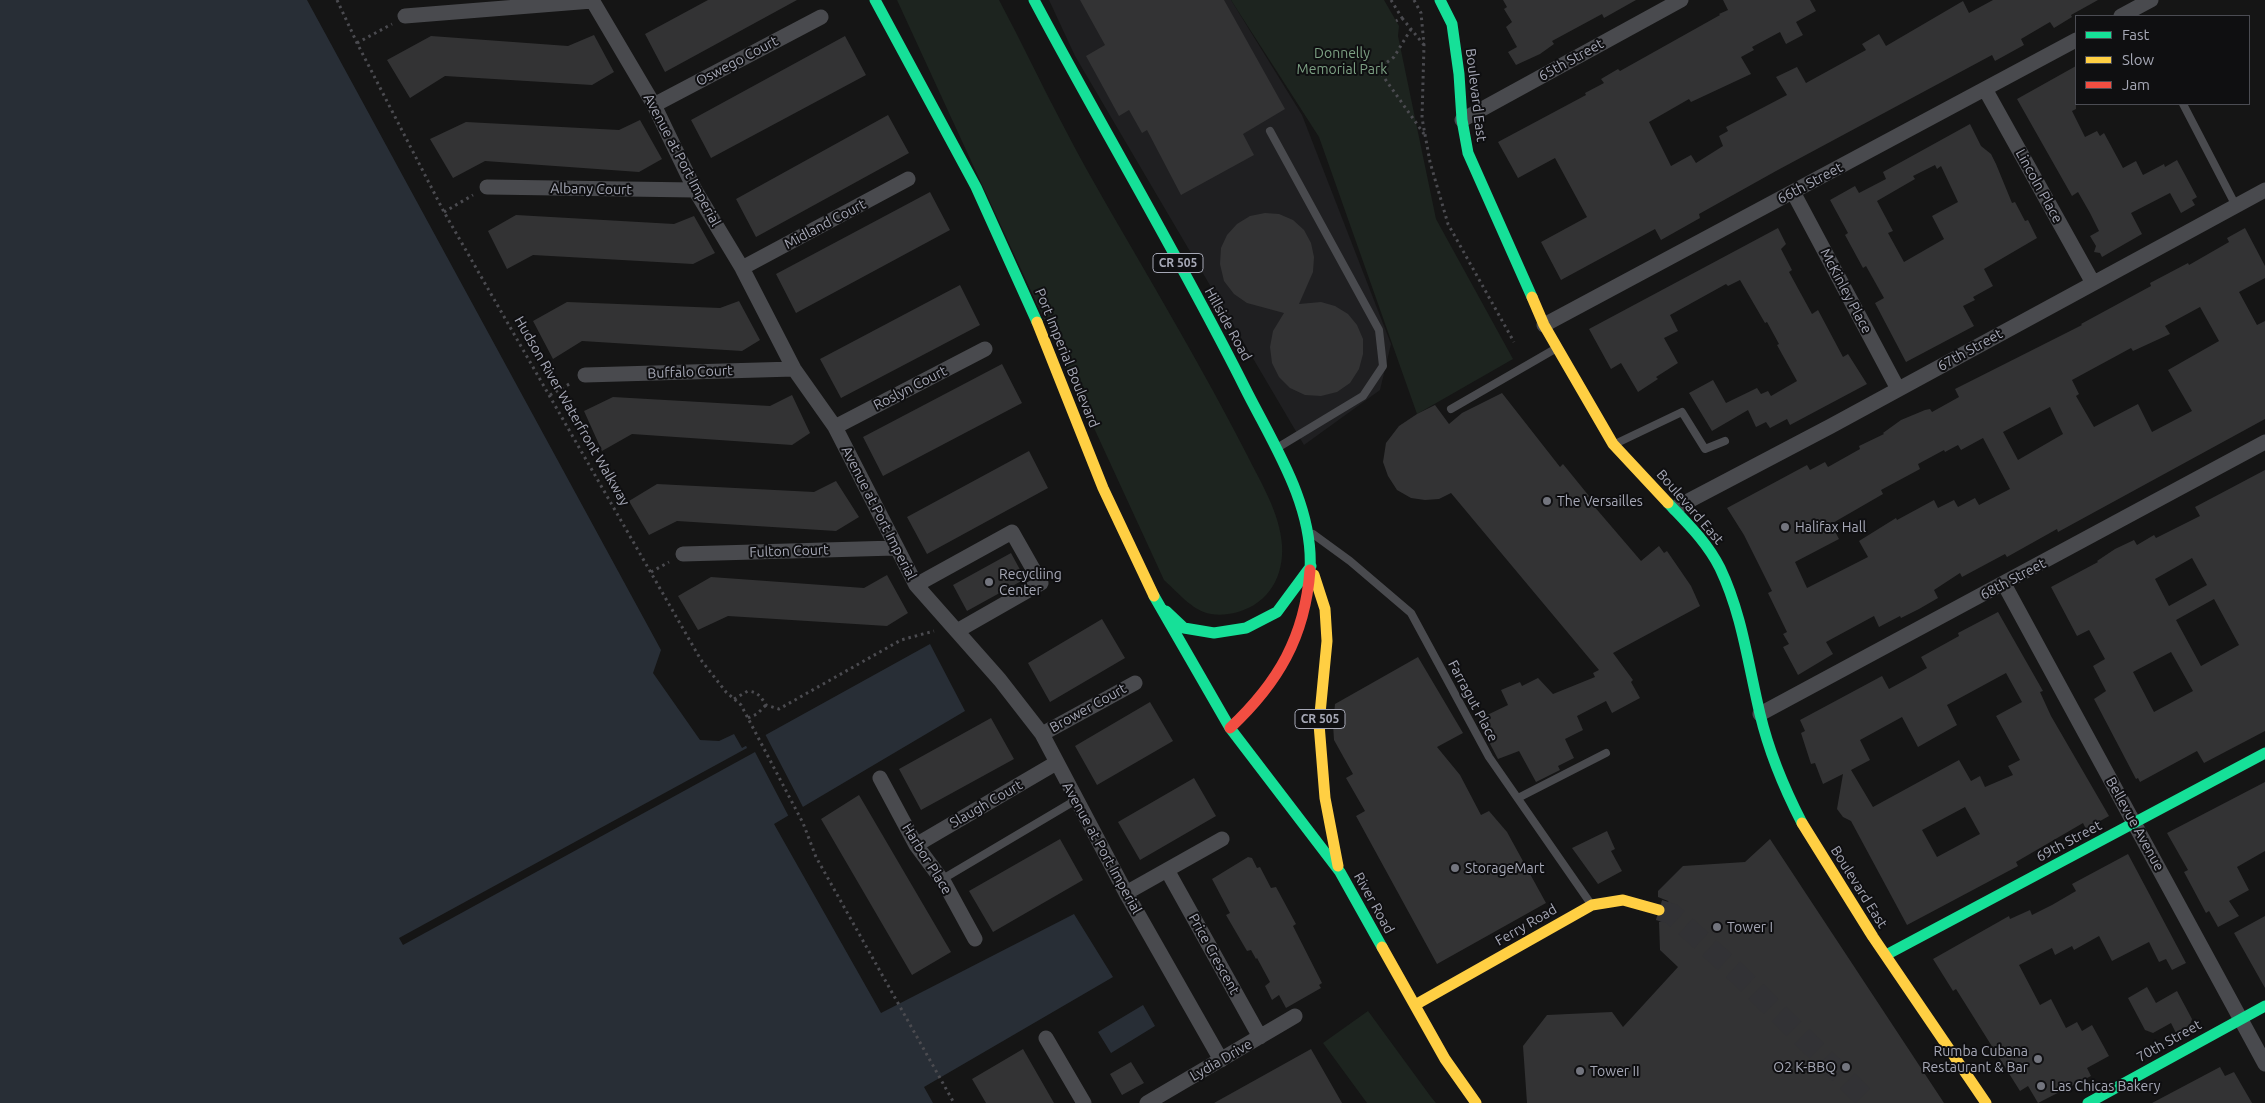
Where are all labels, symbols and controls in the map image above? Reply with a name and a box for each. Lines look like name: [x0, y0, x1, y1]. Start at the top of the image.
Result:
legend: [2075, 15, 2250, 105]
text: Fast: [2122, 26, 2149, 43]
street label: Oswego Court: [693, 32, 781, 90]
street label: 65th Street: [1536, 35, 1606, 85]
park label: Donnelly Memorial Park: [1297, 45, 1387, 78]
street label: Boulevard East: [1462, 47, 1490, 143]
text: Slow: [2122, 51, 2154, 68]
text: Jam: [2122, 76, 2150, 93]
street label: Avenue at Port Imperial: [640, 91, 724, 229]
street label: Lincoln Place: [2012, 146, 2066, 226]
street label: 66th Street: [1774, 159, 1846, 207]
street label: Albany Court: [550, 180, 632, 198]
street label: Midland Court: [782, 196, 868, 252]
street label: McKinley Place: [1817, 246, 1875, 336]
road number: CR 505: [1153, 254, 1203, 272]
street label: Hillside Road: [1201, 284, 1255, 364]
street label: Port Imperial Boulevard: [1031, 286, 1103, 430]
street label: Hudson River Waterfront Walkway: [511, 313, 633, 509]
street label: 67th Street: [1935, 325, 2005, 375]
street label: Buffalo Court: [647, 362, 733, 382]
street label: Roslyn Court: [870, 362, 950, 414]
street label: Avenue at Port Imperial: [838, 443, 920, 583]
street label: Boulevard East: [1653, 466, 1727, 548]
place label: The Versailles: [1557, 493, 1643, 509]
marker: The Versailles: [1541, 495, 1553, 507]
place label: Halifax Hall: [1795, 519, 1866, 535]
marker: Halifax Hall: [1779, 521, 1791, 533]
street label: Fulton Court: [749, 541, 829, 561]
street label: 68th Street: [1977, 555, 2049, 603]
place label: Recycliing Center: [999, 566, 1062, 598]
marker: Recycliing Center: [983, 576, 995, 588]
street label: Farragut Place: [1444, 657, 1502, 745]
street label: Brower Court: [1047, 680, 1129, 736]
road number: CR 505: [1295, 710, 1345, 729]
street label: Bellevue Avenue: [2102, 774, 2168, 874]
street label: Slaugh Court: [947, 776, 1025, 832]
street label: Avenue at Port Imperial: [1059, 779, 1145, 917]
street label: 69th Street: [2033, 817, 2105, 865]
street label: Harbor Place: [899, 820, 955, 898]
street label: Boulevard East: [1827, 843, 1891, 931]
place label: StorageMart: [1465, 860, 1544, 876]
marker: StorageMart: [1449, 862, 1461, 874]
street label: River Road: [1350, 869, 1398, 937]
street label: Ferry Road: [1492, 901, 1560, 949]
street label: Price Crescent: [1185, 911, 1243, 997]
place label: Tower I: [1727, 919, 1773, 935]
marker: Tower I: [1711, 921, 1723, 933]
street label: 70th Street: [2134, 1016, 2204, 1066]
street label: Lydia Drive: [1187, 1036, 1255, 1084]
place label: Rumba Cubana Restaurant & Bar: [1922, 1043, 2028, 1076]
marker: Rumba Cubana Restaurant & Bar: [2032, 1053, 2044, 1065]
place label: O2 K-BBQ: [1773, 1059, 1836, 1075]
marker: O2 K-BBQ: [1840, 1061, 1852, 1073]
place label: Tower II: [1590, 1063, 1640, 1079]
marker: Tower II: [1574, 1065, 1586, 1077]
place label: Las Chicas Bakery: [2051, 1078, 2161, 1094]
marker: Las Chicas Bakery: [2035, 1080, 2047, 1092]

